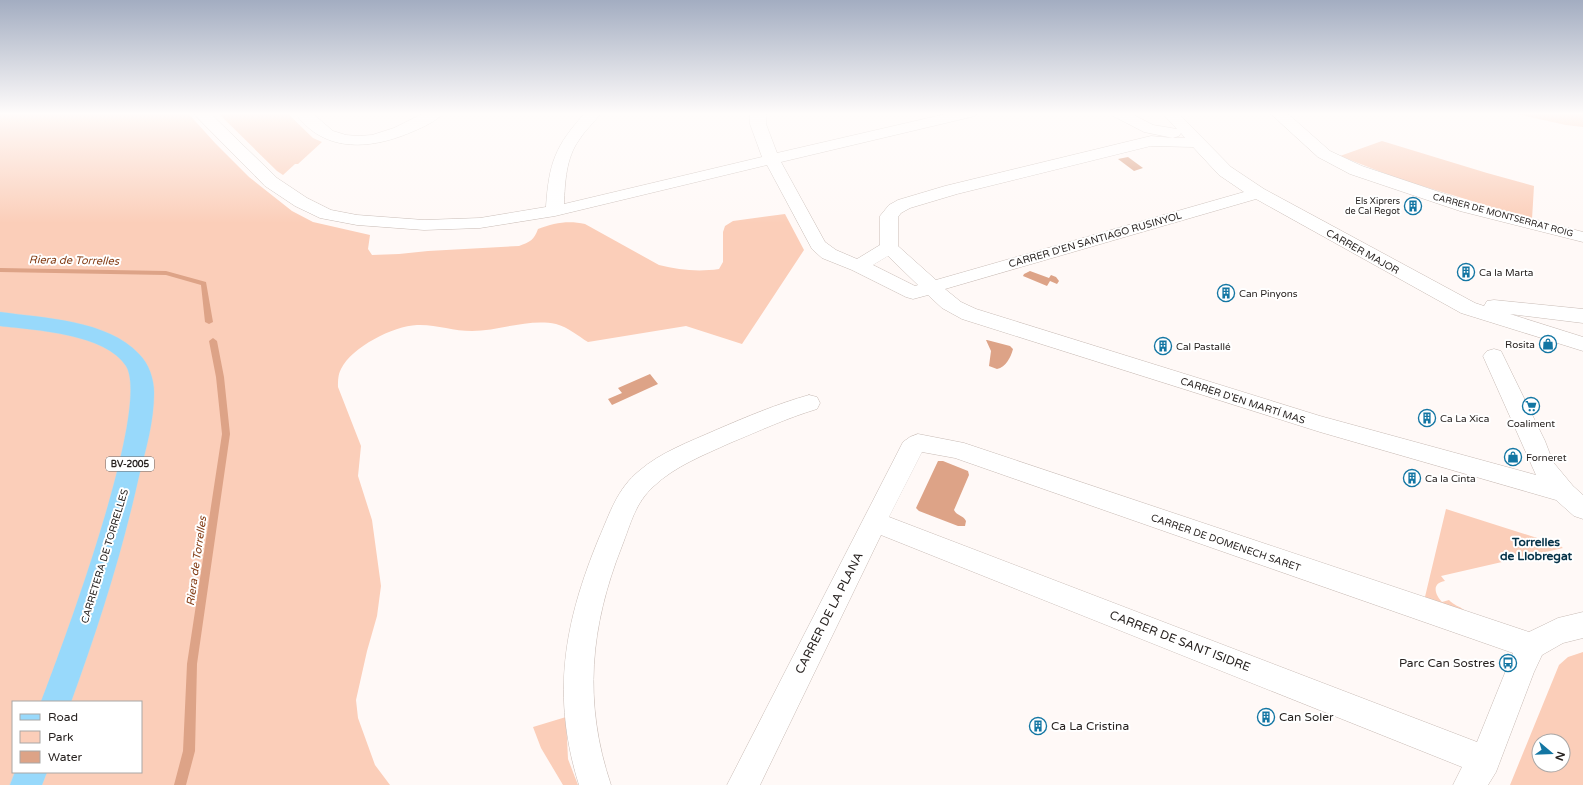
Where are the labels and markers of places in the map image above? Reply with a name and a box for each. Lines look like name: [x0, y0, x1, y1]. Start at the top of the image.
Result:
place label: Els Xiprers de Cal Regot: [1345, 196, 1401, 217]
building icon: Els Xiprers de Cal Regot: [1403, 196, 1423, 216]
building icon: Ca la Marta: [1456, 262, 1476, 282]
place label: Ca la Marta: [1479, 267, 1533, 279]
building icon: Can Pinyons: [1216, 283, 1236, 303]
place label: Can Pinyons: [1239, 288, 1298, 300]
shop icon: Rosita: [1538, 334, 1558, 354]
building icon: Cal Pastallé: [1153, 336, 1173, 356]
place label: Rosita: [1505, 339, 1535, 351]
place label: Cal Pastallé: [1176, 341, 1231, 353]
supermarket icon: Coaliment: [1521, 396, 1541, 416]
building icon: Ca La Xica: [1417, 408, 1437, 428]
place label: Ca La Xica: [1440, 413, 1489, 425]
place label: Coaliment: [1507, 418, 1555, 430]
shop icon: Forneret: [1503, 447, 1523, 467]
place label: Forneret: [1526, 452, 1567, 464]
building icon: Ca la Cinta: [1402, 468, 1422, 488]
place label: Ca la Cinta: [1425, 473, 1476, 485]
bus stop icon: Parc Can Sostres: [1498, 653, 1518, 673]
place label: Parc Can Sostres: [1399, 656, 1495, 670]
building icon: Can Soler: [1256, 707, 1276, 727]
place label: Can Soler: [1279, 710, 1334, 724]
building icon: Ca La Cristina: [1028, 716, 1048, 736]
place label: Ca La Cristina: [1051, 719, 1129, 733]

